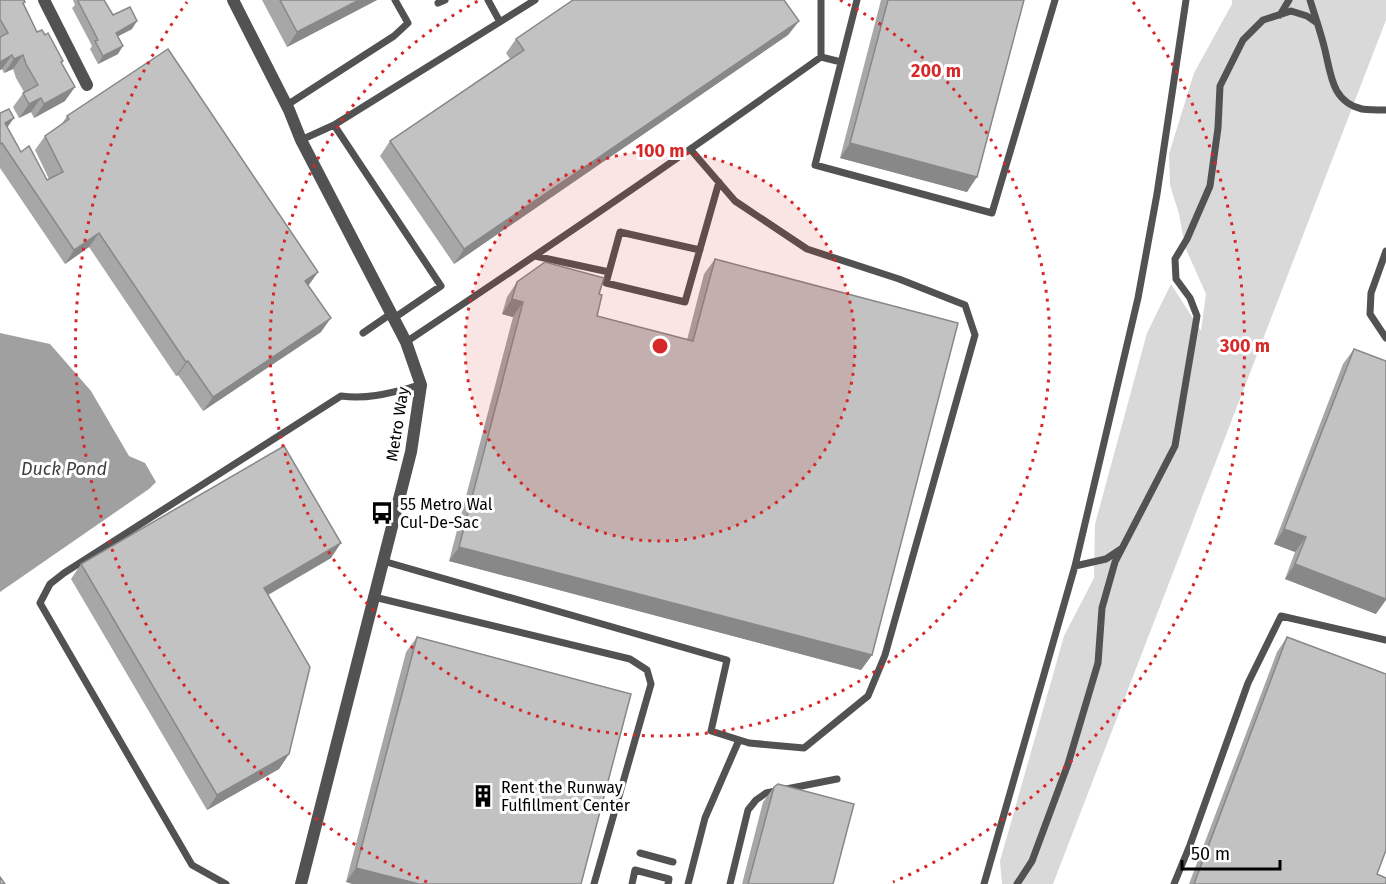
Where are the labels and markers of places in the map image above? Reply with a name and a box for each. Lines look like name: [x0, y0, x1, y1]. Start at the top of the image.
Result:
centre of rings: [650, 336, 670, 356]
place label: 55 Metro Wal Cul-De-Sac: [400, 495, 493, 532]
bus stop icon: 55 Metro Wal Cul-De-Sac: [369, 500, 395, 526]
place label: Rent the Runway Fulfillment Center: [501, 778, 631, 815]
building icon: Rent the Runway Fulfillment Center: [470, 783, 496, 809]

